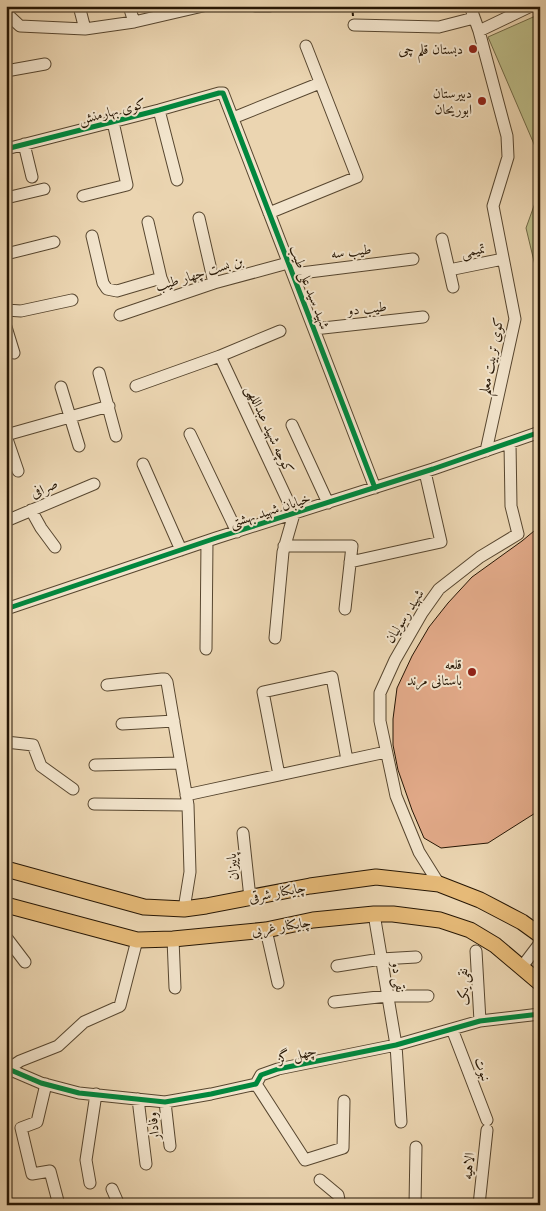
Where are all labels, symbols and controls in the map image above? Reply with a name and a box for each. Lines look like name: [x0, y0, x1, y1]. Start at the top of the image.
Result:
place label: دبستان قلم چی: [398, 40, 463, 64]
marker: دبستان قلم چی: [467, 43, 479, 55]
place label: دبیرستان ابوریحان: [433, 84, 472, 118]
street label: کوی بهارمنش: [76, 94, 148, 129]
marker: دبیرستان ابوریحان: [476, 95, 488, 107]
street label: تمیمی: [459, 239, 487, 262]
street label: طیب سه: [330, 240, 372, 263]
street label: شهید سید علی طیب: [285, 242, 334, 332]
street label: بن بست چهار طیب: [153, 251, 246, 296]
street label: طیب دو: [344, 297, 388, 320]
street label: کوی تربیت معلم: [475, 316, 513, 397]
street label: کوچه شهید عبداللهی: [241, 382, 298, 476]
street label: صرافی: [27, 474, 61, 503]
street label: خیابان شهید بهشتی: [227, 488, 313, 532]
street label: شهید رسولیان: [380, 585, 429, 647]
place label: قلعه باستانی مرند: [407, 655, 462, 690]
marker: قلعه باستانی مرند: [466, 666, 478, 678]
street label: پاییزان: [221, 851, 244, 881]
street label: چایکنار شرقی: [247, 878, 307, 907]
street label: چایکنار غربی: [250, 912, 312, 941]
street label: نقی دو: [385, 958, 410, 994]
street label: نقی یک: [453, 967, 475, 1006]
street label: چهل گز: [274, 1041, 318, 1069]
street label: نبوت: [470, 1055, 496, 1084]
street label: وفادار: [142, 1111, 164, 1143]
street label: الاهیه: [458, 1152, 478, 1180]

